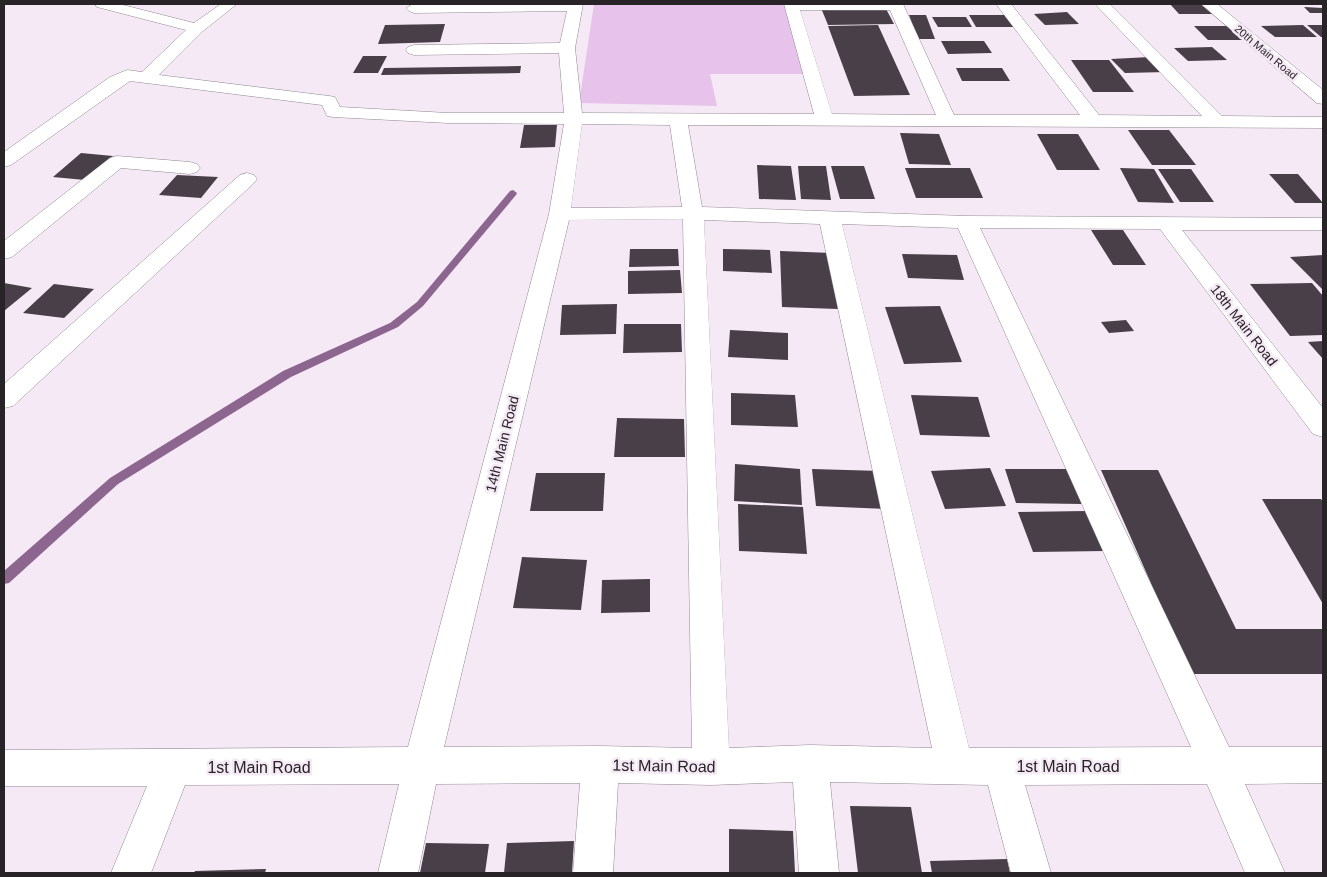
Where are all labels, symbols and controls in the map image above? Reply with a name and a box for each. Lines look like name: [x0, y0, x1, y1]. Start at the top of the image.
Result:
street label: 20th Main Road: [1232, 22, 1300, 82]
street label: 18th Main Road: [1207, 281, 1281, 369]
street label: 14th Main Road: [482, 394, 522, 494]
street label: 1st Main Road: [612, 757, 716, 775]
street label: 1st Main Road: [1016, 758, 1120, 775]
street label: 1st Main Road: [207, 759, 311, 776]

